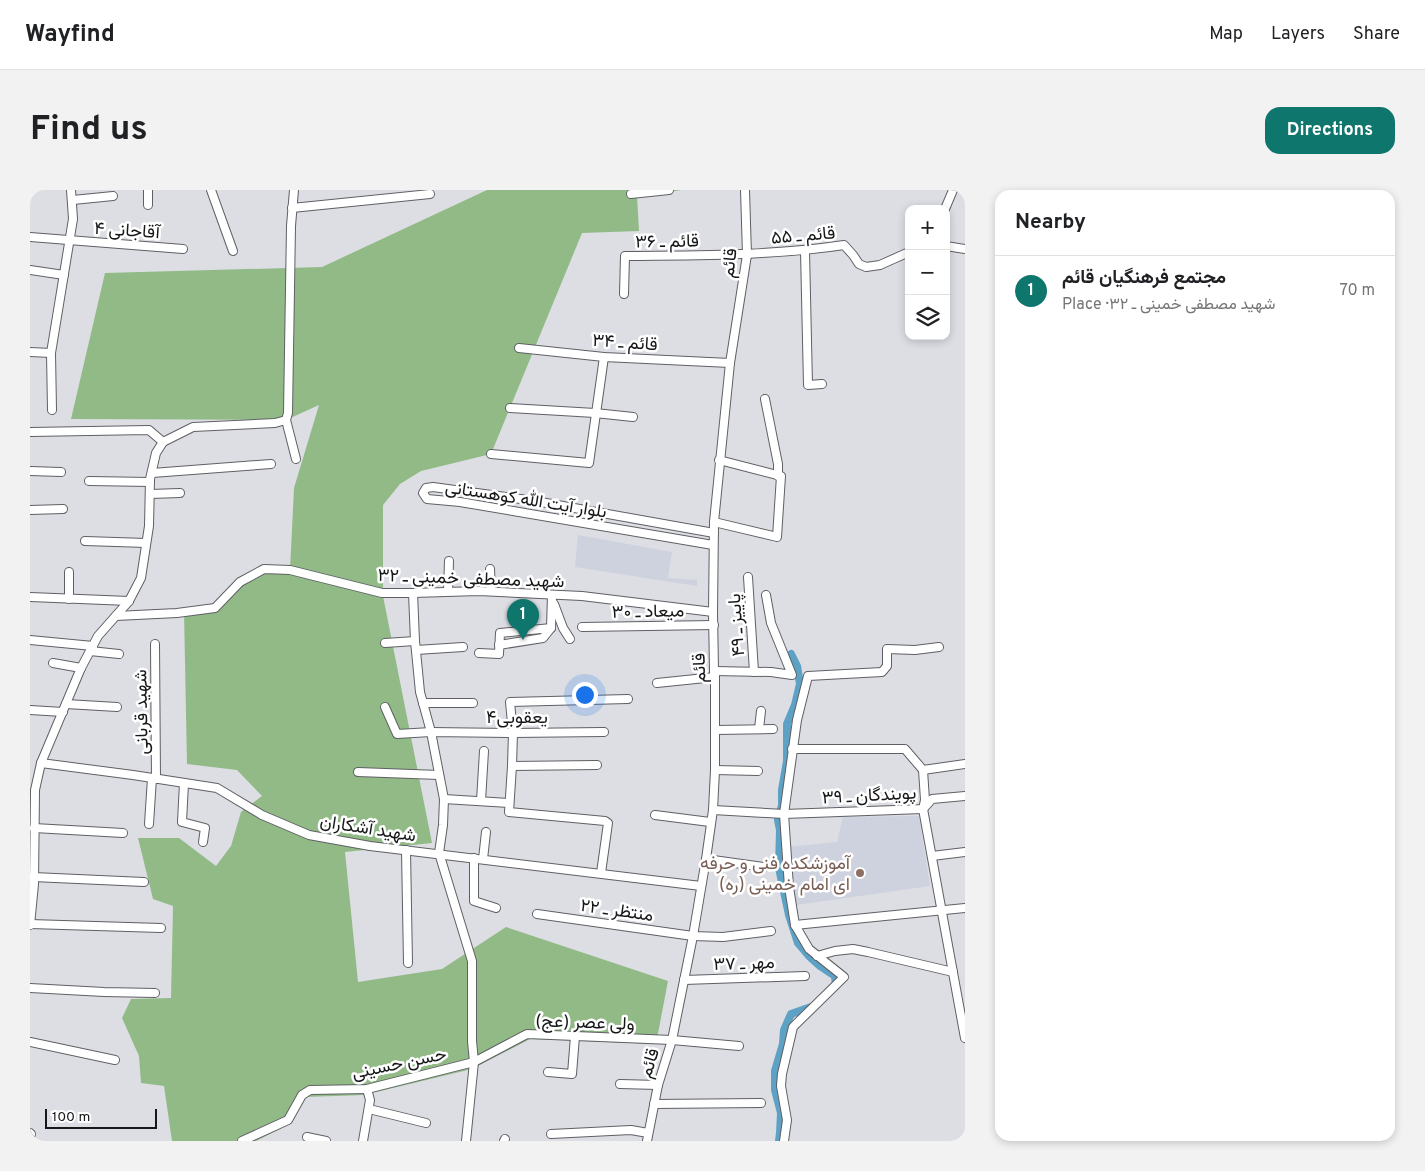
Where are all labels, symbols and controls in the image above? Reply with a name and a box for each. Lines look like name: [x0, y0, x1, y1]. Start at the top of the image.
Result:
text: Wayfind: [25, 20, 115, 50]
text: Map: [1209, 23, 1243, 46]
text: Layers: [1271, 23, 1325, 46]
text: Share: [1353, 23, 1400, 46]
button: Directions: [1265, 107, 1395, 154]
text: Find us: [30, 108, 148, 152]
map controls: [905, 205, 950, 340]
button: +: [905, 205, 950, 250]
text: Nearby: [1015, 209, 1086, 236]
street label: آقاجانی ۴: [93, 218, 162, 245]
street label: قائم ـ ۵۵: [770, 222, 836, 251]
street label: قائم ـ ۳۶: [635, 230, 699, 255]
street label: قائم: [717, 247, 743, 279]
button: −: [905, 250, 950, 295]
text: مجتمع فرهنگیان قائم: [1062, 266, 1226, 290]
text: 1: [1028, 281, 1034, 301]
text: 70 m: [1340, 281, 1375, 301]
button: layers: [905, 295, 950, 340]
text: Place · شهید مصطفی خمینی ـ ۳۲: [1062, 295, 1275, 315]
street label: قائم ـ ۳۴: [591, 330, 658, 357]
street label: بلوار آیت الله کوهستانی: [443, 475, 608, 525]
street label: شهید مصطفی خمینی ـ ۳۲: [377, 565, 565, 594]
street label: پاییز ـ ۴۹: [724, 593, 751, 657]
pin: 1: [507, 599, 539, 640]
street label: میعاد ـ ۳۰: [612, 600, 685, 625]
street label: قائم: [688, 653, 713, 683]
street label: شهید قربانی: [130, 669, 155, 755]
your location: [572, 682, 598, 708]
street label: یعقوبی۴: [486, 707, 548, 730]
street label: پویندگان ـ ۳۹: [821, 783, 917, 810]
street label: شهید آشکاران: [318, 811, 417, 848]
place label: آموزشکده فنی و حرفه ای امام خمینی (ره): [700, 853, 852, 897]
marker: آموزشکده فنی و حرفه ای امام خمینی (ره): [854, 867, 866, 879]
street label: منتظر ـ ۲۲: [579, 895, 655, 928]
street label: مهر ـ ۳۷: [713, 952, 775, 977]
street label: ولی عصر (عج): [535, 1010, 635, 1037]
street label: حسن حسینی: [350, 1043, 449, 1086]
street label: قائم: [635, 1046, 666, 1081]
scale bar: [45, 1106, 158, 1129]
text: 100 m: [52, 1109, 90, 1126]

